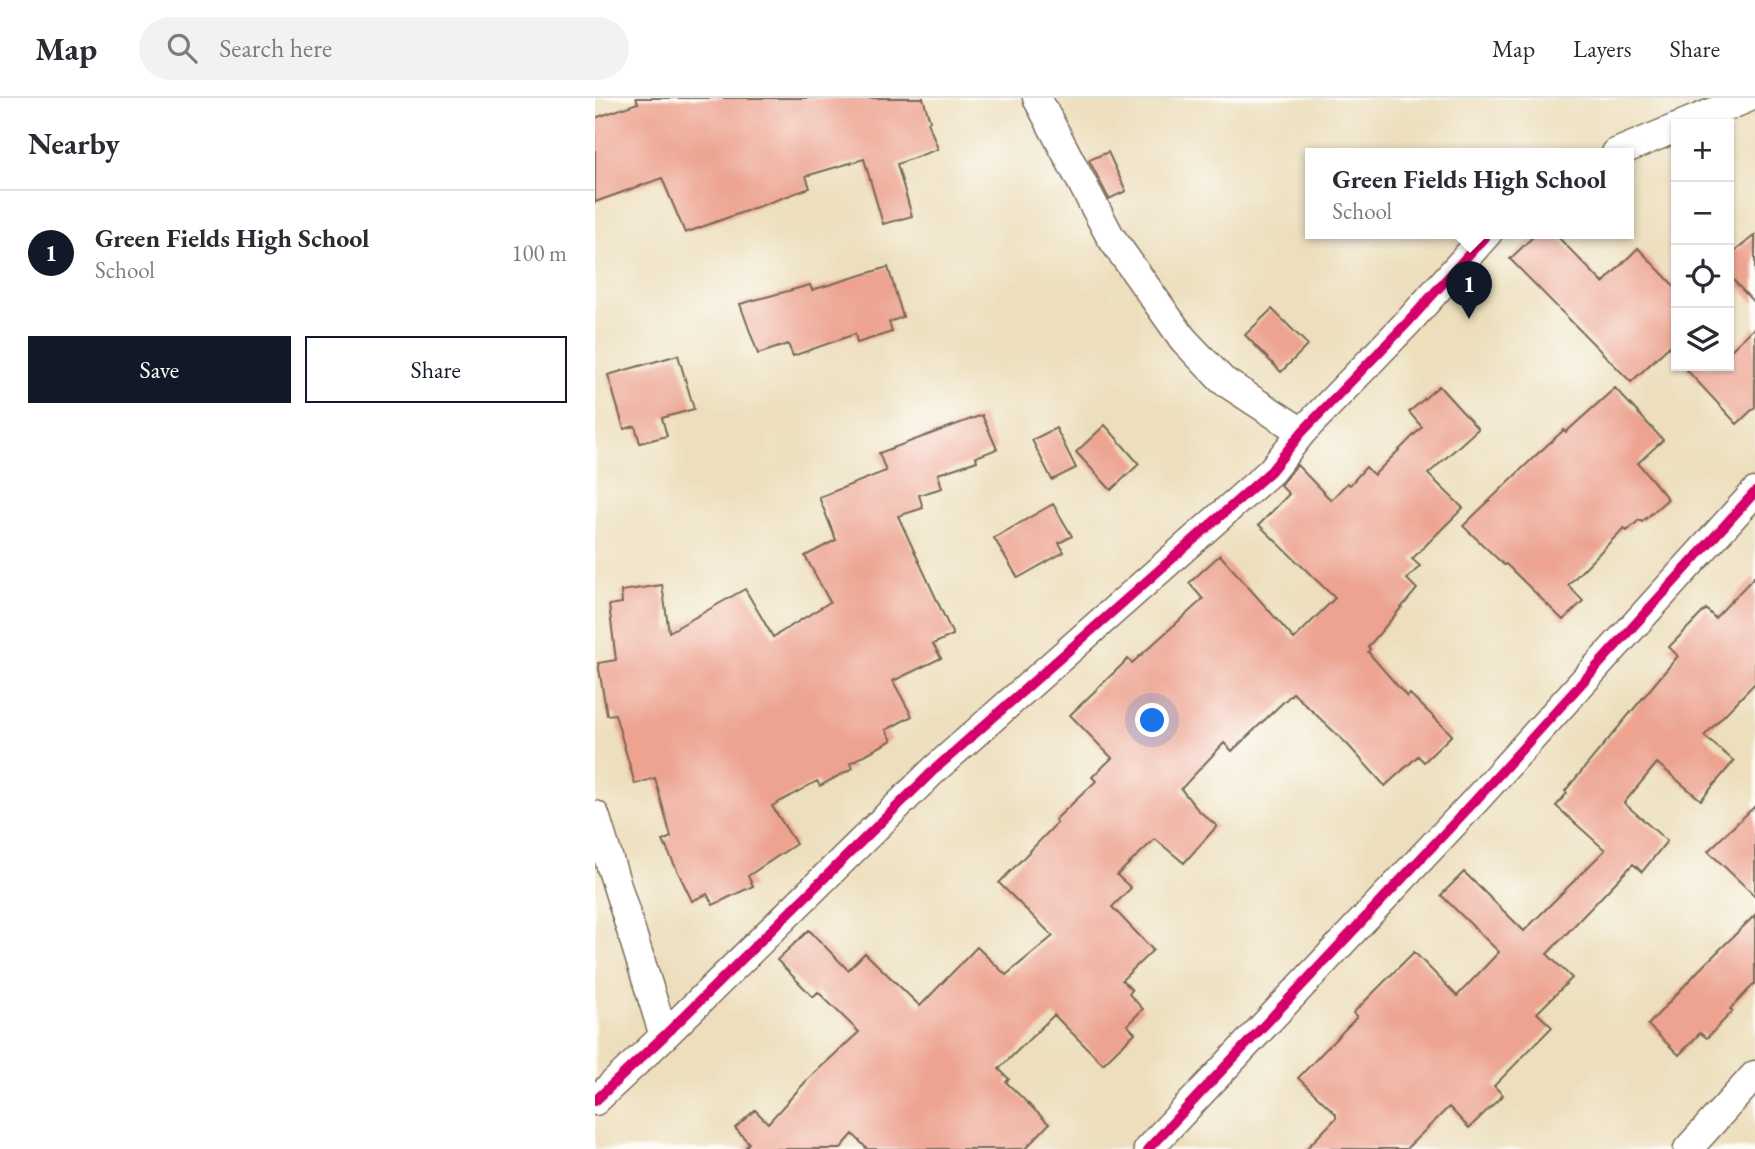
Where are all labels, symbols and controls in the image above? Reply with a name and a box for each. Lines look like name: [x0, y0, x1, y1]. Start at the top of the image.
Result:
search box: [139, 17, 629, 80]
text: Map: [35, 27, 97, 70]
icon: search: [163, 29, 201, 67]
text: Search here: [219, 31, 332, 65]
text: Map: [1492, 33, 1535, 64]
text: Layers: [1573, 33, 1632, 64]
text: Share: [1670, 33, 1720, 64]
map controls: [1671, 119, 1734, 371]
button: +: [1671, 119, 1734, 182]
text: Nearby: [28, 124, 120, 163]
popup: [1305, 148, 1634, 239]
text: Green Fields High School: [1332, 162, 1607, 196]
button: −: [1671, 182, 1734, 245]
text: School: [1332, 196, 1392, 226]
text: Green Fields High School: [95, 221, 369, 255]
text: 1: [45, 238, 57, 268]
text: 100 m: [511, 238, 567, 268]
button: locate: [1671, 245, 1734, 308]
text: School: [95, 255, 155, 285]
pin: 1: [1446, 261, 1492, 319]
button: layers: [1671, 308, 1734, 371]
button: Save: [28, 336, 291, 403]
button: Share: [305, 336, 567, 403]
your location: [1135, 703, 1169, 737]

